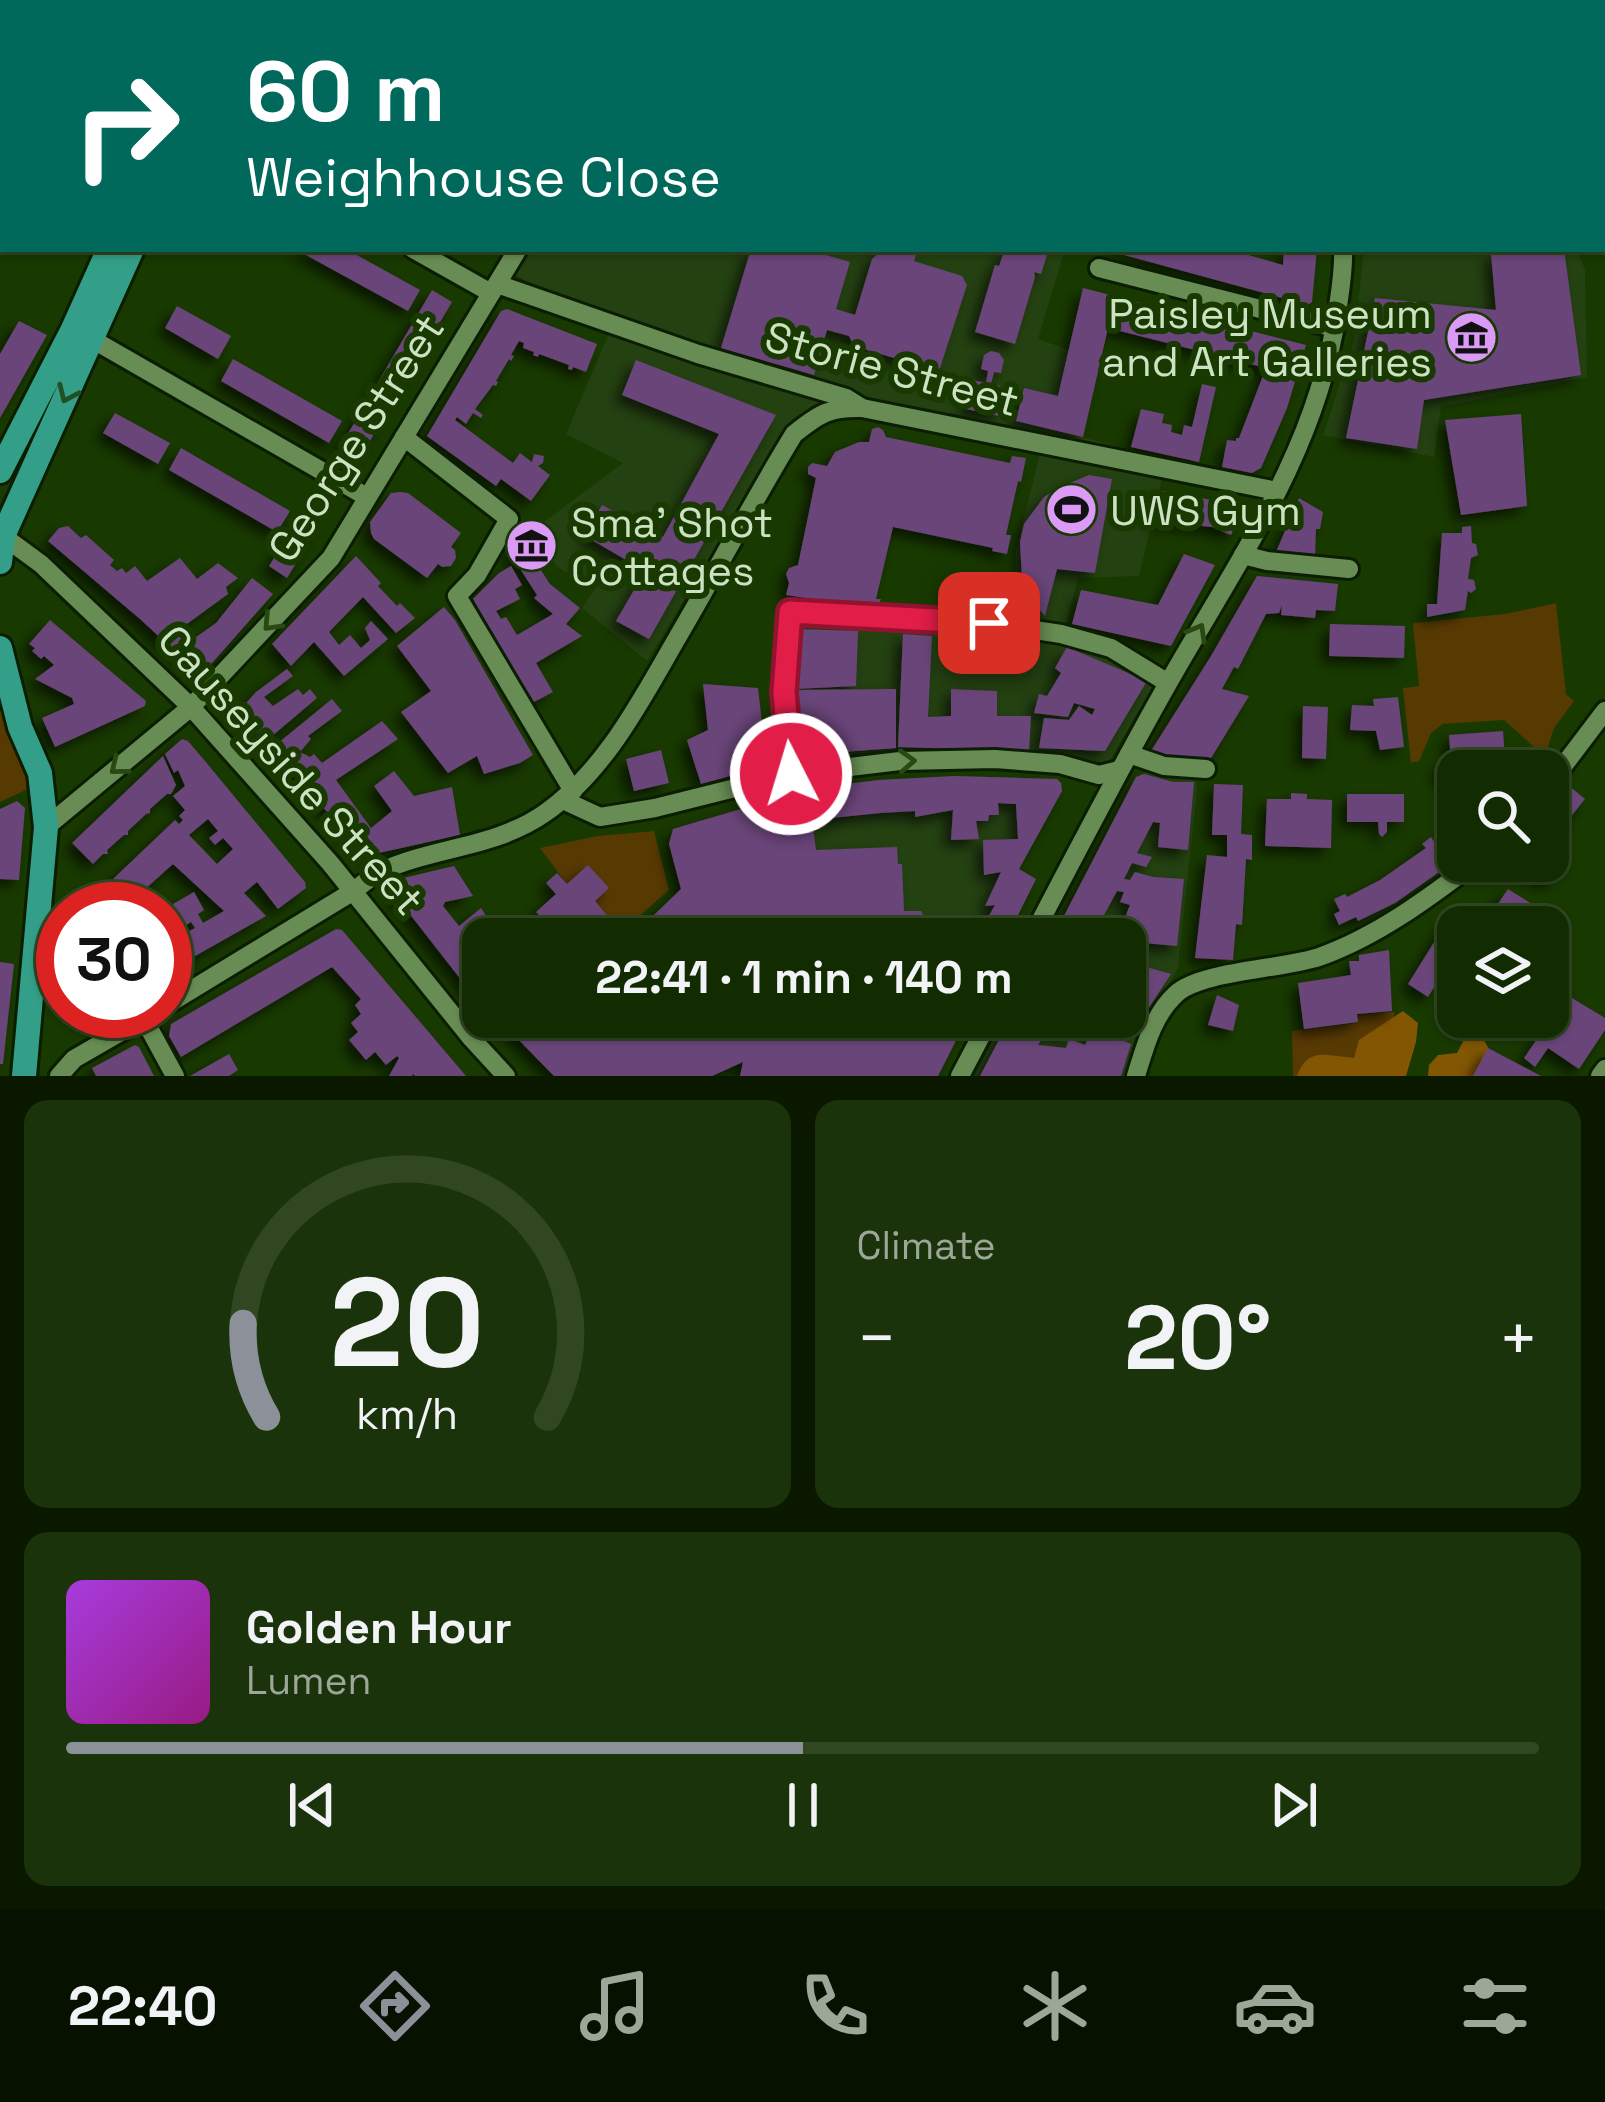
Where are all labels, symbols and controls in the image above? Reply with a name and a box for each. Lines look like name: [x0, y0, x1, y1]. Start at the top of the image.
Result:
text: 60 m: [246, 38, 445, 146]
icon: right: [48, 48, 204, 204]
text: Weighhouse Close: [246, 143, 721, 212]
place label: Paisley Museum and Art Galleries: [1102, 287, 1432, 388]
street label: George Street: [256, 304, 456, 572]
museum icon: Paisley Museum and Art Galleries: [1443, 309, 1499, 365]
street label: Storie Street: [759, 310, 1025, 428]
one-way arrow: [58, 382, 82, 403]
sports icon: UWS Gym: [1043, 482, 1099, 538]
place label: UWS Gym: [1110, 484, 1301, 537]
place label: Sma' Shot Cottages: [571, 496, 773, 597]
museum icon: Sma' Shot Cottages: [504, 518, 560, 574]
pin: [938, 572, 1040, 674]
icon: arrive: [956, 590, 1022, 656]
one-way arrow: [264, 609, 286, 631]
street label: Causeyside Street: [147, 614, 435, 926]
one-way arrow: [1184, 623, 1206, 645]
position arrow: [728, 711, 854, 837]
one-way arrow: [898, 748, 917, 774]
map controls: [1437, 750, 1569, 1038]
button: search: [1437, 750, 1569, 882]
one-way arrow: [110, 753, 132, 774]
speed limit sign: 30: [36, 882, 192, 1038]
button: layers: [1437, 906, 1569, 1038]
text: 22:41 · 1 min · 140 m: [595, 949, 1013, 1006]
text: Climate: [857, 1221, 996, 1270]
text: 20: [330, 1243, 485, 1402]
text: 20°: [1124, 1280, 1271, 1395]
text: −: [857, 1296, 897, 1380]
text: +: [1498, 1296, 1539, 1380]
text: km/h: [356, 1387, 458, 1442]
text: Golden Hour: [246, 1599, 512, 1656]
text: Lumen: [246, 1656, 372, 1705]
icon: previous: [279, 1772, 345, 1838]
icon: pause: [770, 1772, 836, 1838]
icon: next: [1261, 1772, 1327, 1838]
icon: directions: [353, 1964, 437, 2048]
icon: music: [573, 1964, 657, 2048]
icon: phone: [793, 1964, 877, 2048]
icon: climate: [1013, 1964, 1097, 2048]
icon: car: [1233, 1964, 1317, 2048]
icon: filters: [1453, 1964, 1537, 2048]
text: 22:40: [68, 1972, 218, 2041]

